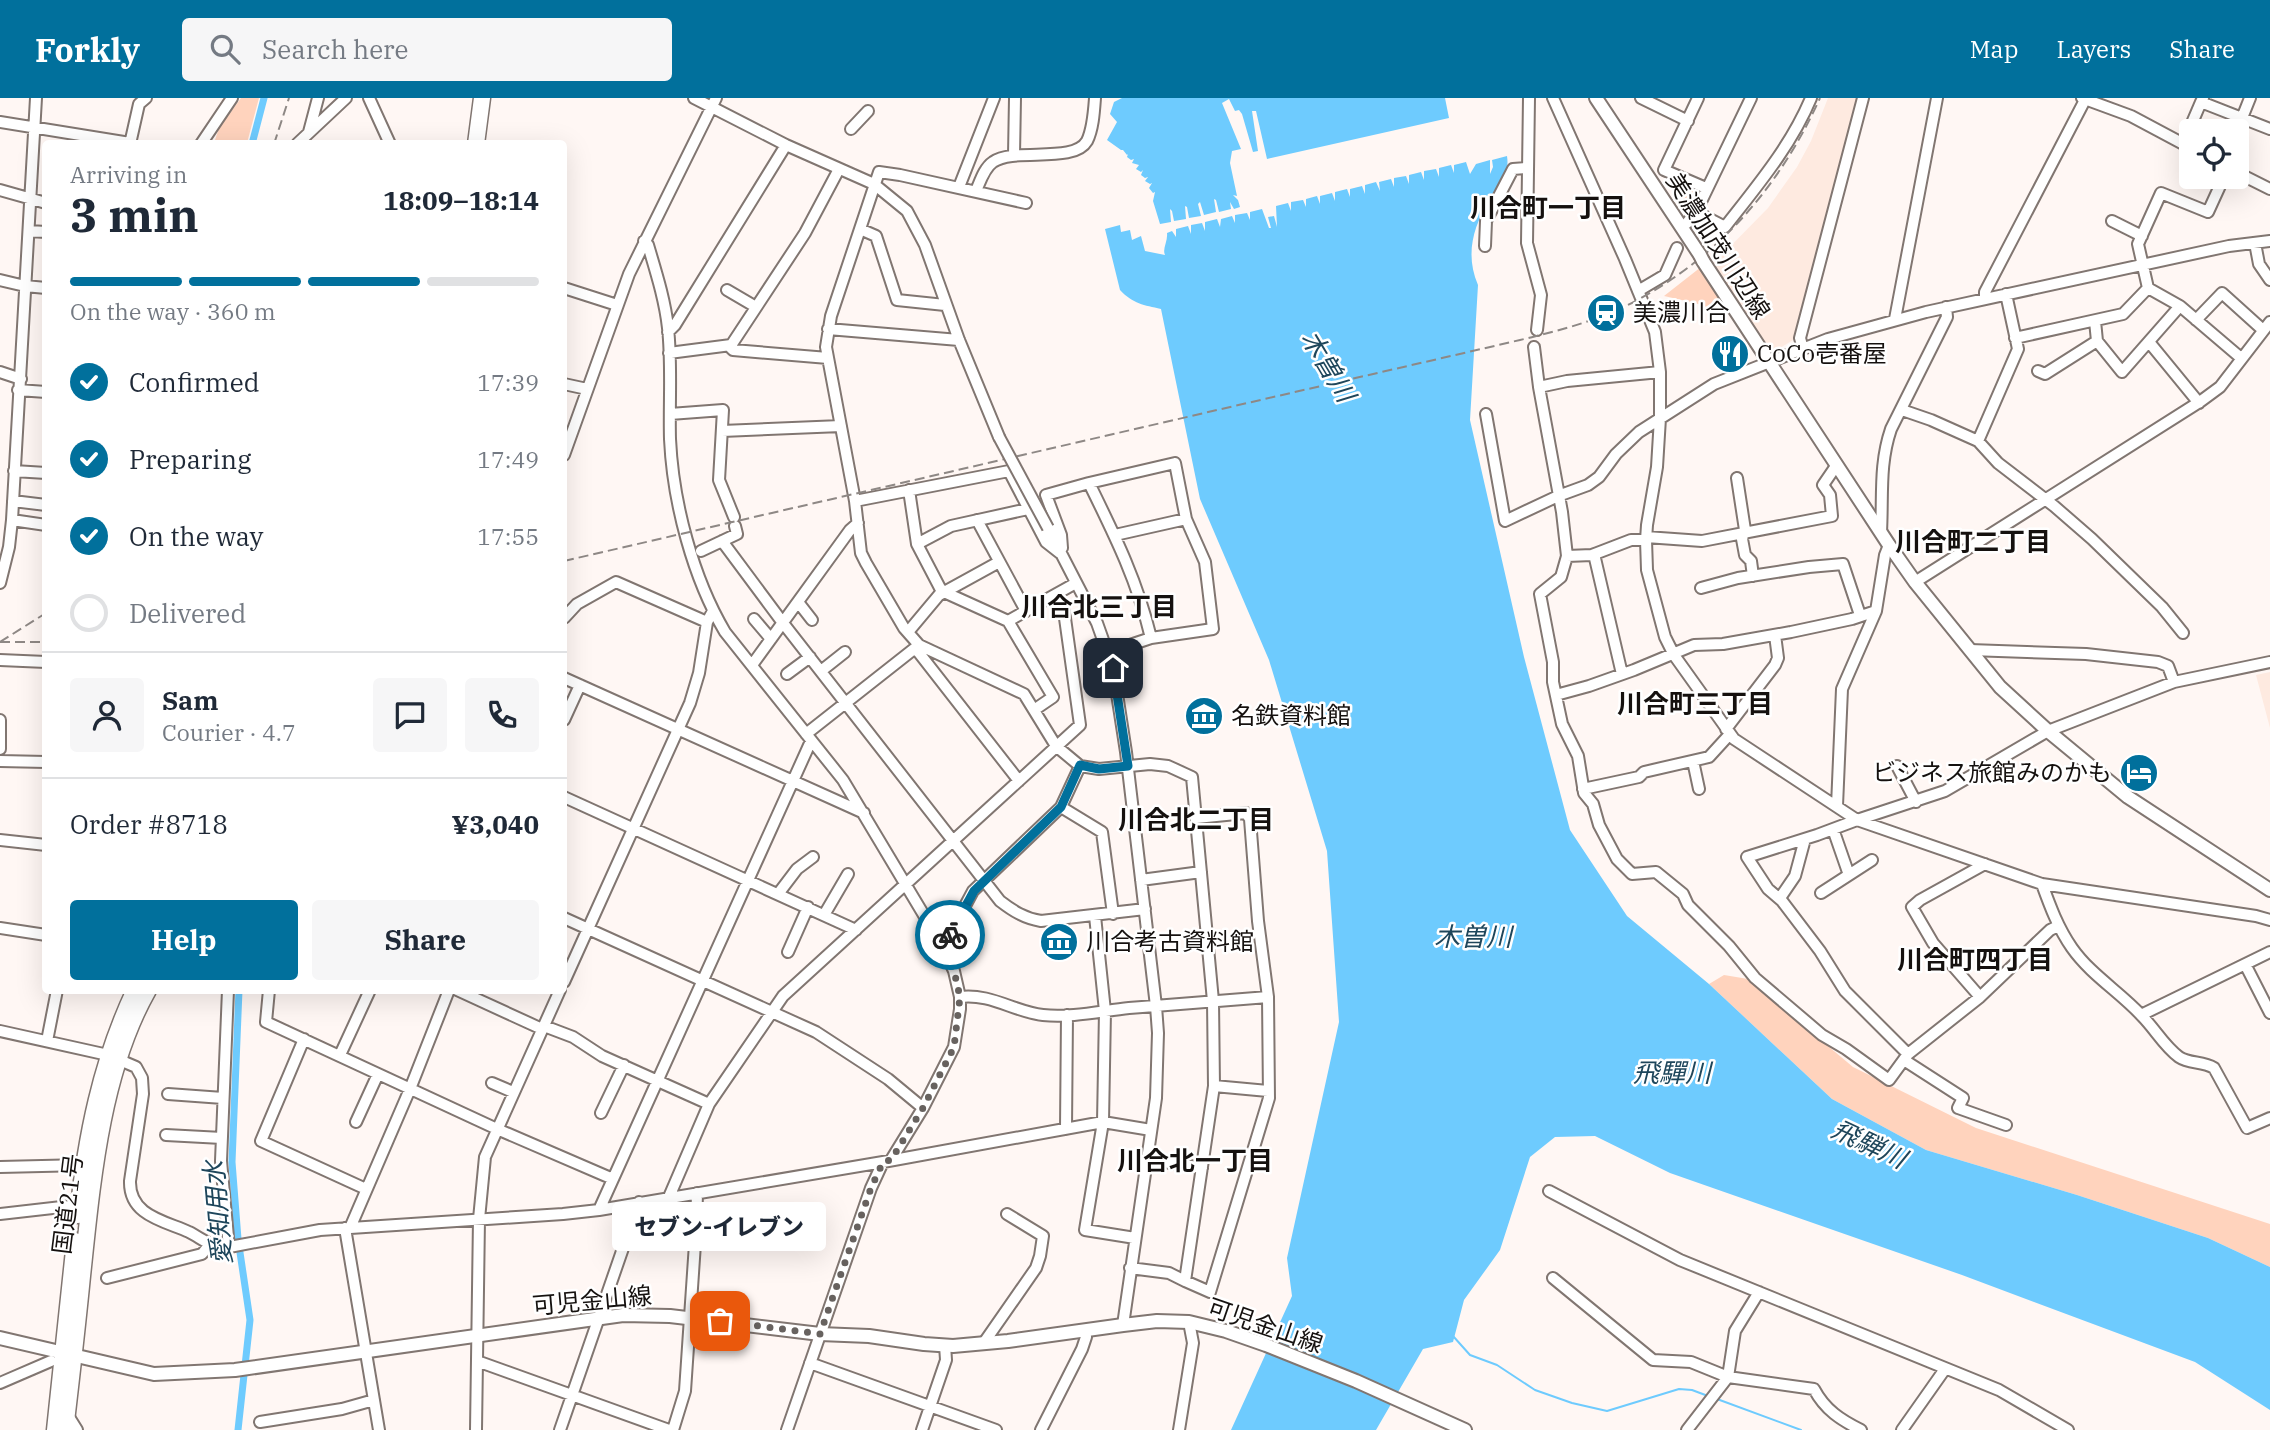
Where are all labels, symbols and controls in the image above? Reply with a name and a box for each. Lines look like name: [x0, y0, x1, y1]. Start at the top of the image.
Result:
search box: [182, 18, 672, 81]
text: Forkly: [35, 28, 140, 71]
icon: search: [206, 30, 244, 68]
text: Search here: [262, 32, 409, 66]
text: Map: [1970, 33, 2018, 65]
text: Layers: [2056, 33, 2131, 65]
text: Share: [2169, 33, 2235, 65]
map controls: [2179, 119, 2249, 189]
button: locate: [2179, 119, 2249, 189]
text: Arriving in: [70, 159, 187, 189]
street label: 美濃加茂川辺線: [1660, 166, 1778, 325]
text: 18:09–18:14: [383, 183, 539, 217]
text: 3 min: [70, 185, 199, 245]
district label: 川合町一丁目: [1470, 190, 1626, 224]
station icon: 美濃川合: [1585, 292, 1627, 334]
text: On the way · 360 m: [70, 296, 276, 326]
place label: 美濃川合: [1633, 296, 1729, 328]
water label: 木曽川: [1294, 323, 1365, 410]
restaurant icon: CoCo壱番屋: [1709, 333, 1751, 375]
place label: CoCo壱番屋: [1757, 337, 1887, 369]
icon: check: [70, 363, 108, 401]
text: Confirmed: [129, 365, 260, 399]
text: 17:39: [477, 367, 539, 397]
icon: check: [70, 440, 108, 478]
text: Preparing: [129, 442, 251, 476]
text: 17:49: [477, 444, 539, 474]
icon: check: [70, 517, 108, 555]
text: On the way: [129, 519, 263, 553]
text: 17:55: [477, 521, 539, 551]
district label: 川合町二丁目: [1895, 524, 2051, 558]
district label: 川合北三丁目: [1021, 589, 1177, 623]
text: Delivered: [129, 596, 246, 630]
pin: [1083, 638, 1143, 698]
icon: home: [1094, 649, 1132, 687]
button: person: [70, 678, 144, 752]
button: chat: [373, 678, 447, 752]
button: phone: [465, 678, 539, 752]
text: Sam: [162, 683, 218, 717]
district label: 川合町三丁目: [1617, 686, 1773, 720]
museum icon: 名鉄資料館: [1183, 695, 1225, 737]
place label: 名鉄資料館: [1231, 699, 1351, 731]
text: Courier · 4.7: [162, 717, 296, 747]
hotel icon: ビジネス旅館みのかも: [2118, 752, 2160, 794]
place label: ビジネス旅館みのかも: [1872, 756, 2112, 788]
district label: 川合北二丁目: [1118, 802, 1274, 836]
text: Order #8718: [70, 807, 228, 841]
text: ¥3,040: [452, 807, 539, 841]
button: Help: [70, 900, 298, 980]
button: Share: [312, 900, 539, 980]
courier: [915, 900, 985, 970]
icon: bike: [931, 916, 969, 954]
water label: 木曽川: [1434, 919, 1515, 953]
museum icon: 川合考古資料館: [1038, 921, 1080, 963]
place label: 川合考古資料館: [1086, 925, 1254, 957]
district label: 川合町四丁目: [1897, 942, 2053, 976]
water label: 飛驒川: [1633, 1055, 1714, 1089]
water label: 飛騨川: [1827, 1111, 1915, 1176]
district label: 川合北一丁目: [1117, 1143, 1273, 1177]
street label: 国道21号: [45, 1152, 89, 1256]
water label: 愛知用水: [195, 1157, 238, 1266]
callout: セブン-イレブン: [613, 1202, 827, 1251]
text: セブン-イレブン: [634, 1211, 804, 1241]
street label: 可児金山線: [531, 1279, 653, 1321]
street label: 可児金山線: [1203, 1290, 1327, 1360]
pin: [690, 1291, 750, 1351]
icon: bag: [701, 1302, 739, 1340]

